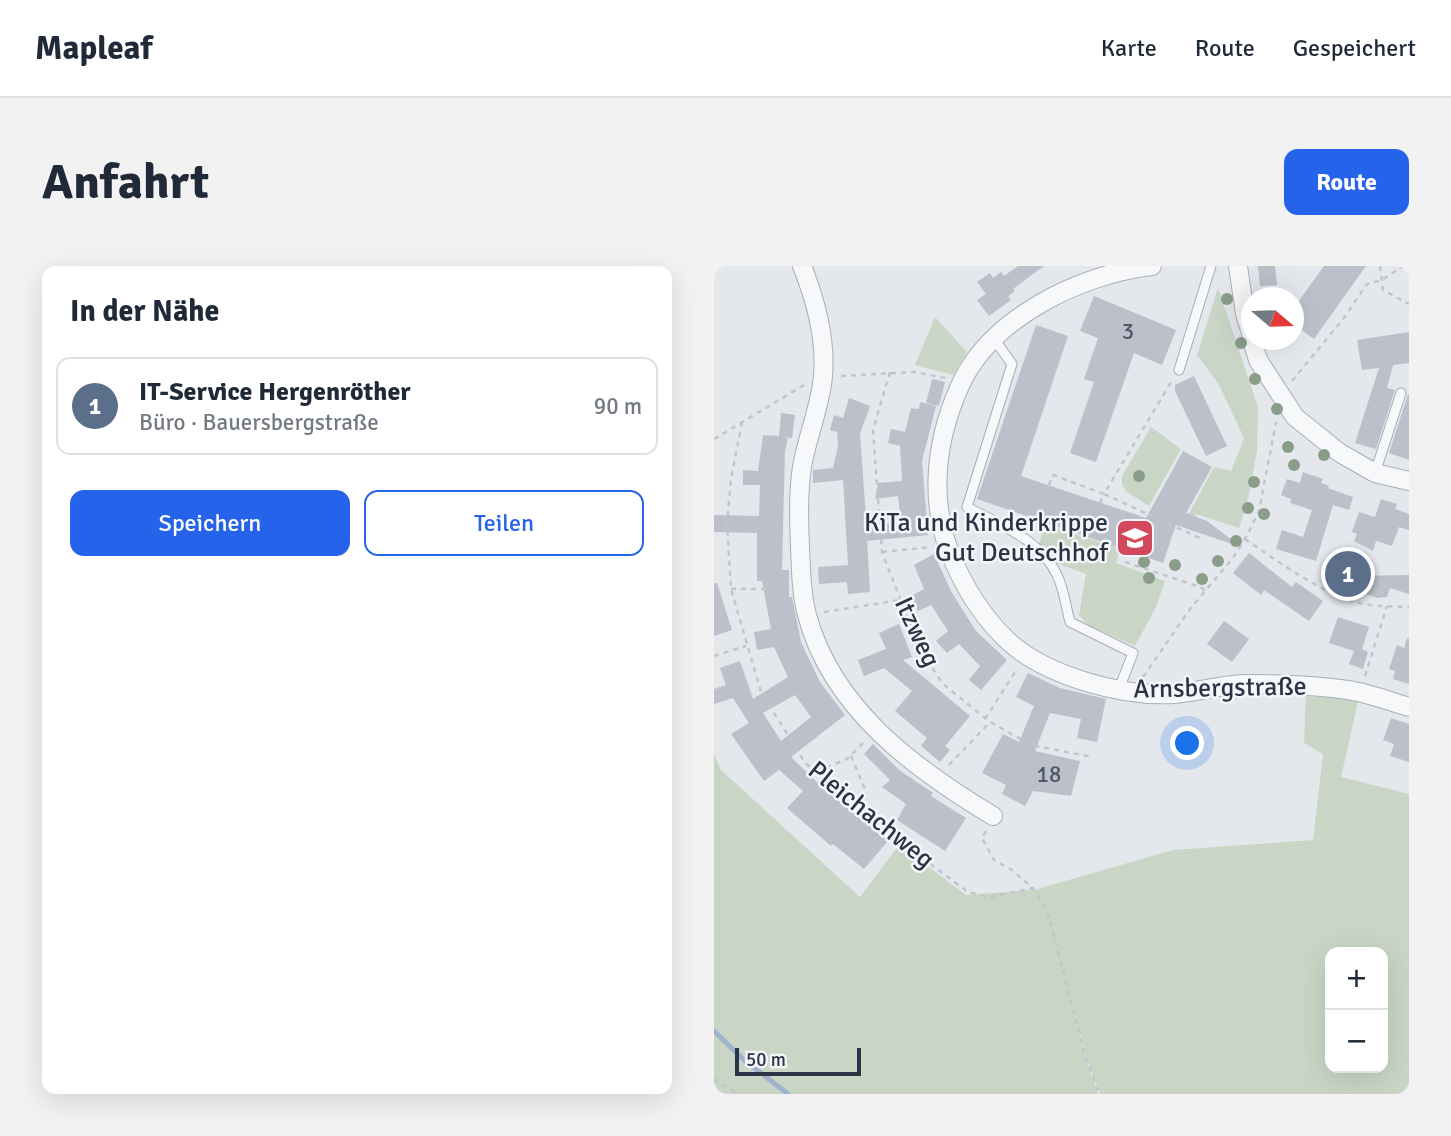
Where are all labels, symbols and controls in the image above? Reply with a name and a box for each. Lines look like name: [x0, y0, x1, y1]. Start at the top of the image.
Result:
text: Mapleaf: [35, 28, 152, 69]
text: Karte: [1101, 33, 1157, 63]
text: Route: [1195, 33, 1255, 63]
text: Gespeichert: [1293, 33, 1416, 63]
button: Route: [1284, 149, 1409, 215]
text: Anfahrt: [42, 152, 209, 212]
north arrow: [1241, 287, 1304, 350]
text: In der Nähe: [70, 293, 219, 330]
house number: 3: [1122, 317, 1134, 346]
text: IT-Service Hergenröther: [139, 376, 411, 408]
text: 1: [89, 392, 101, 421]
text: 90 m: [594, 392, 642, 421]
text: Büro · Bauersbergstraße: [139, 408, 379, 437]
button: Speichern: [70, 490, 350, 556]
button: Teilen: [364, 490, 644, 556]
place label: KiTa und Kinderkrippe Gut Deutschhof: [864, 507, 1109, 569]
school or university icon: KiTa und Kinderkrippe Gut Deutschhof: [1114, 517, 1156, 559]
pin: 1: [1325, 548, 1371, 600]
street label: Itzweg: [887, 592, 947, 672]
street label: Arnsbergstraße: [1133, 670, 1307, 706]
your location: [1170, 726, 1204, 760]
street label: Pleichachweg: [802, 754, 940, 876]
house number: 18: [1037, 760, 1061, 789]
map controls: [1325, 947, 1388, 1073]
button: +: [1325, 947, 1388, 1010]
button: −: [1325, 1010, 1388, 1073]
scale bar: [735, 1045, 861, 1077]
text: 50 m: [746, 1048, 786, 1072]

